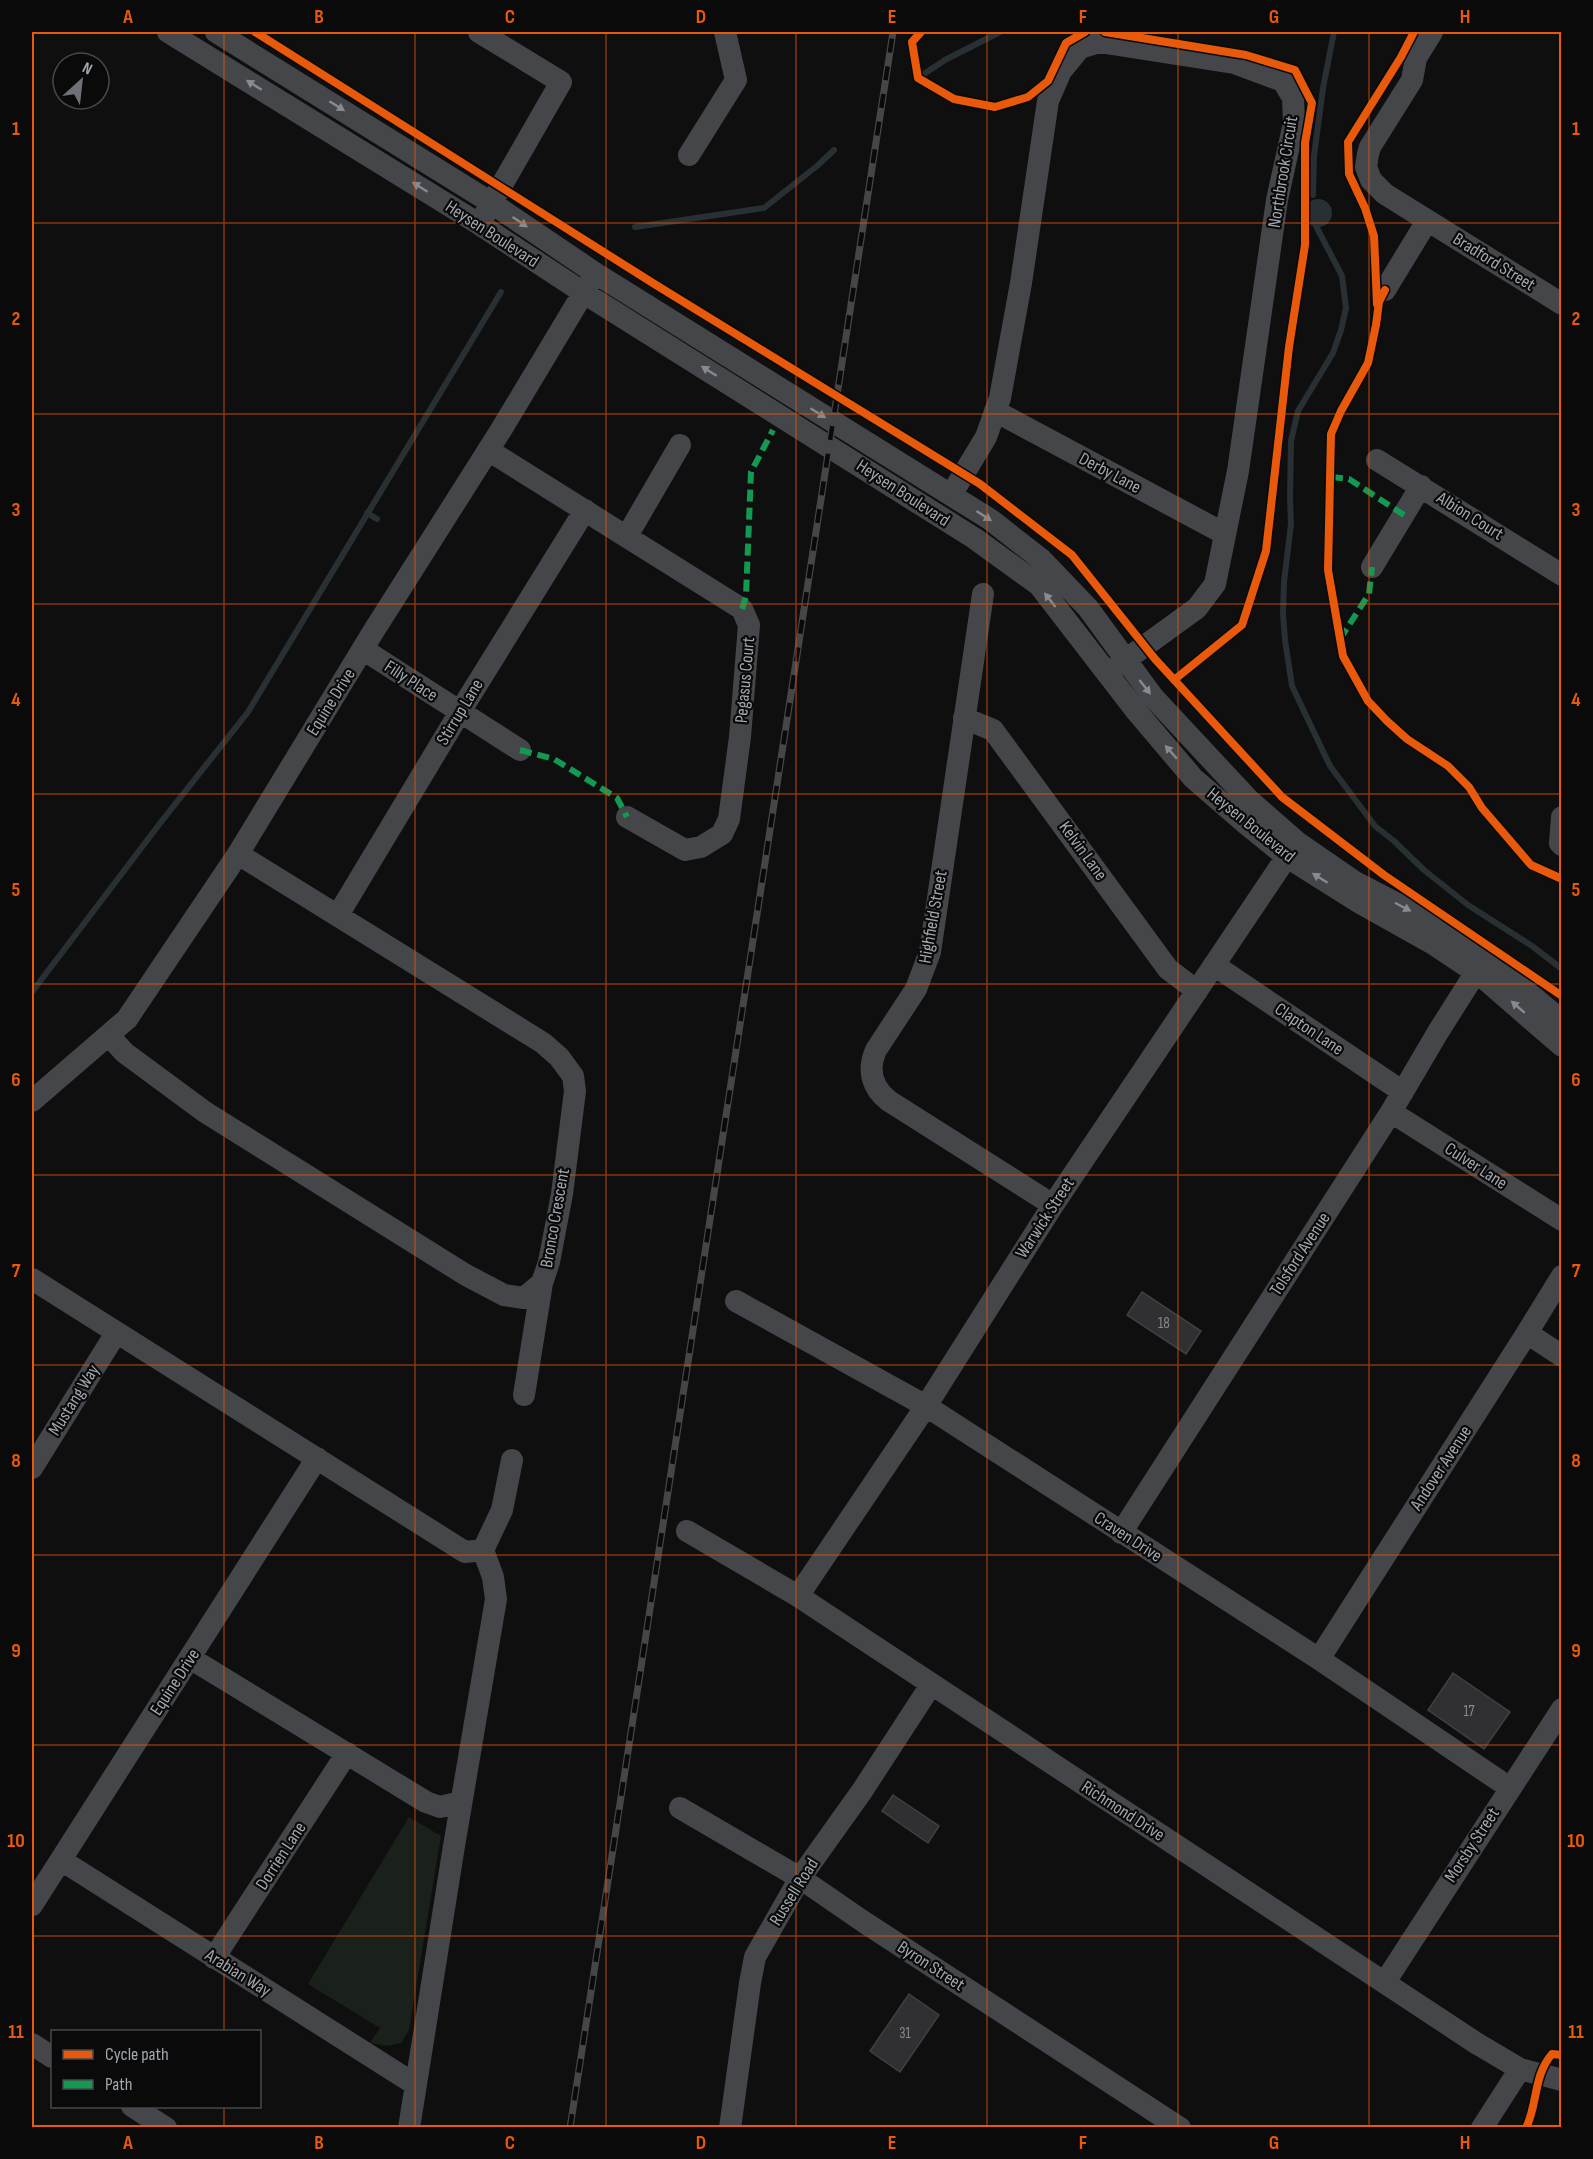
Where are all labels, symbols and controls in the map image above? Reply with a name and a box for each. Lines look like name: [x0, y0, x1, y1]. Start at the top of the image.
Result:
text: A: [122, 5, 133, 29]
text: B: [314, 5, 324, 29]
text: C: [505, 5, 515, 29]
text: D: [696, 5, 706, 29]
text: E: [888, 5, 896, 29]
text: F: [1079, 5, 1087, 29]
text: G: [1269, 5, 1279, 29]
text: H: [1460, 5, 1470, 29]
north arrow: [51, 51, 111, 111]
text: N: [79, 59, 95, 79]
one-way arrow: [246, 79, 262, 90]
one-way arrow: [329, 101, 345, 112]
street label: Northbrook Circuit: [1264, 114, 1302, 229]
text: 1: [12, 117, 20, 141]
text: 1: [1572, 117, 1580, 141]
one-way arrow: [412, 182, 428, 193]
street label: Heysen Boulevard: [441, 196, 543, 272]
one-way arrow: [511, 216, 527, 228]
street label: Bradford Street: [1449, 228, 1539, 296]
text: 2: [12, 307, 20, 331]
text: 2: [1572, 307, 1580, 331]
one-way arrow: [700, 365, 717, 376]
one-way arrow: [810, 408, 826, 419]
street label: Derby Lane: [1076, 448, 1144, 498]
street label: Heysen Boulevard: [852, 455, 954, 531]
street label: Albion Court: [1432, 487, 1508, 545]
text: 3: [12, 498, 21, 522]
text: 3: [1572, 498, 1581, 522]
one-way arrow: [976, 510, 992, 521]
one-way arrow: [1044, 592, 1056, 608]
street label: Pegasus Court: [731, 636, 759, 724]
street label: Filly Place: [380, 656, 442, 706]
street label: Equine Drive: [302, 665, 360, 739]
street label: Stirrup Lane: [432, 675, 488, 749]
one-way arrow: [1139, 679, 1152, 695]
text: 4: [11, 688, 21, 712]
text: 4: [1571, 688, 1581, 712]
one-way arrow: [1165, 745, 1178, 760]
street label: Heysen Boulevard: [1203, 783, 1299, 867]
street label: Kelvin Lane: [1055, 817, 1111, 885]
street label: Highfield Street: [914, 868, 952, 965]
one-way arrow: [1312, 872, 1328, 883]
text: 5: [12, 878, 21, 902]
text: 5: [1572, 878, 1581, 902]
one-way arrow: [1394, 902, 1412, 912]
street label: Clapton Lane: [1271, 998, 1347, 1060]
one-way arrow: [1511, 1001, 1526, 1014]
text: 6: [11, 1068, 21, 1092]
text: 6: [1571, 1068, 1581, 1092]
street label: Culver Lane: [1441, 1138, 1511, 1194]
street label: Bronco Crescent: [536, 1166, 574, 1269]
street label: Warwick Street: [1011, 1173, 1079, 1262]
street label: Tolsford Avenue: [1265, 1208, 1335, 1300]
text: 7: [12, 1259, 21, 1283]
text: 7: [1572, 1259, 1581, 1283]
house number: 18: [1158, 1314, 1170, 1333]
street label: Mustang Way: [44, 1361, 104, 1439]
street label: Andover Avenue: [1405, 1422, 1476, 1515]
text: 8: [11, 1449, 21, 1473]
text: 8: [1571, 1449, 1581, 1473]
street label: Craven Drive: [1090, 1507, 1166, 1567]
text: 9: [11, 1639, 21, 1663]
text: 9: [1571, 1639, 1581, 1663]
street label: Equine Drive: [146, 1645, 204, 1719]
house number: 17: [1463, 1702, 1475, 1721]
street label: Richmond Drive: [1077, 1776, 1169, 1846]
street label: Morsby Street: [1440, 1803, 1504, 1886]
street label: Dorrien Lane: [251, 1818, 311, 1894]
text: 10: [7, 1829, 25, 1853]
text: 10: [1567, 1829, 1585, 1853]
street label: Russell Road: [765, 1854, 823, 1930]
street label: Byron Street: [894, 1937, 969, 1996]
street label: Arabian Way: [201, 1944, 275, 2001]
text: 11: [8, 2020, 24, 2044]
text: 11: [1568, 2020, 1584, 2044]
house number: 31: [899, 2024, 912, 2043]
legend: [51, 2030, 261, 2108]
text: Cycle path: [105, 2044, 169, 2065]
text: Path: [105, 2074, 133, 2095]
text: A: [122, 2131, 133, 2155]
text: B: [314, 2131, 324, 2155]
text: C: [505, 2131, 515, 2155]
text: D: [696, 2131, 706, 2155]
text: E: [888, 2131, 896, 2155]
text: F: [1079, 2131, 1087, 2155]
text: G: [1269, 2131, 1279, 2155]
text: H: [1460, 2131, 1470, 2155]

